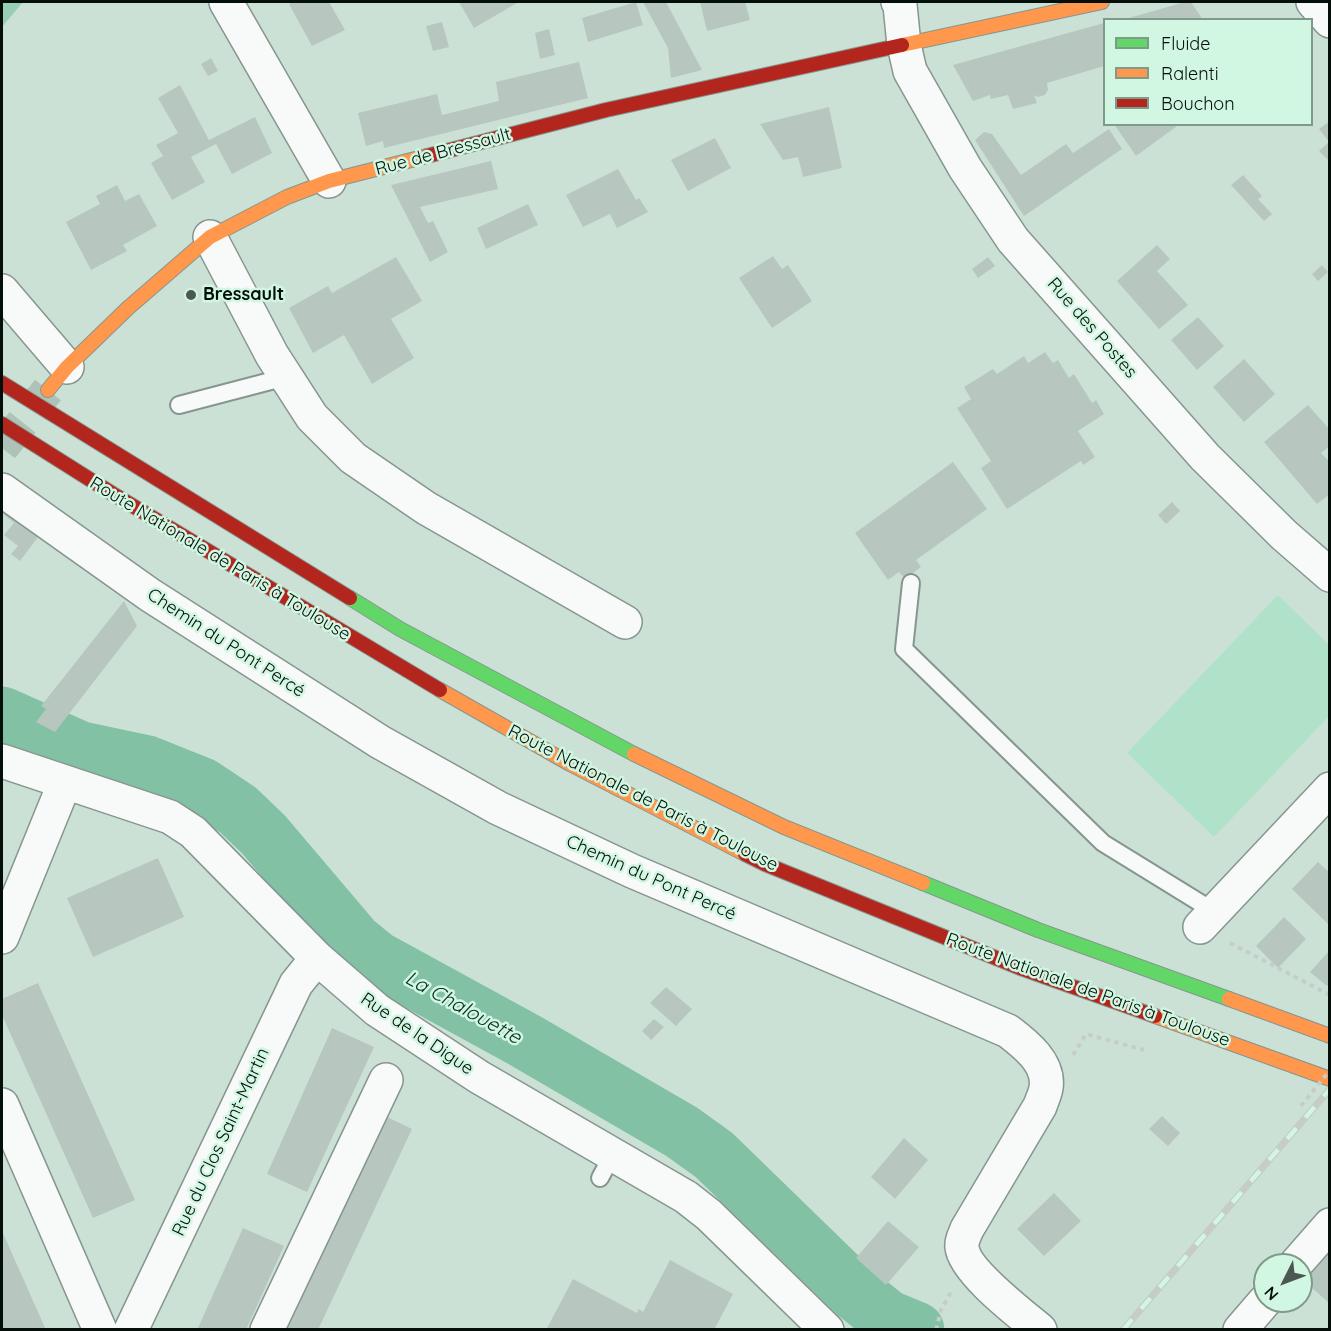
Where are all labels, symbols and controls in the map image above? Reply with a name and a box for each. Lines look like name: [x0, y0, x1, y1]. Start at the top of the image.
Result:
legend: [1103, 18, 1313, 126]
text: Fluide: [1161, 32, 1210, 55]
text: Ralenti: [1161, 62, 1219, 85]
text: Bouchon: [1161, 92, 1235, 115]
street label: Rue de Bressault: [373, 123, 513, 181]
street label: Rue des Postes: [1042, 273, 1142, 383]
place label: Bressault: [203, 284, 284, 306]
marker: Bressault: [184, 288, 198, 302]
street label: Route Nationale de Paris à Toulouse: [86, 472, 354, 646]
street label: Chemin du Pont Percé: [143, 584, 309, 702]
street label: Route Nationale de Paris à Toulouse: [504, 720, 782, 876]
street label: Chemin du Pont Percé: [563, 831, 739, 925]
street label: Route Nationale de Paris à Toulouse: [943, 928, 1233, 1052]
water label: La Chalouette: [401, 966, 525, 1050]
street label: Rue de la Digue: [356, 988, 478, 1080]
street label: Rue du Clos Saint-Martin: [168, 1045, 274, 1239]
north arrow: [1253, 1253, 1313, 1313]
text: N: [1260, 1283, 1282, 1305]

